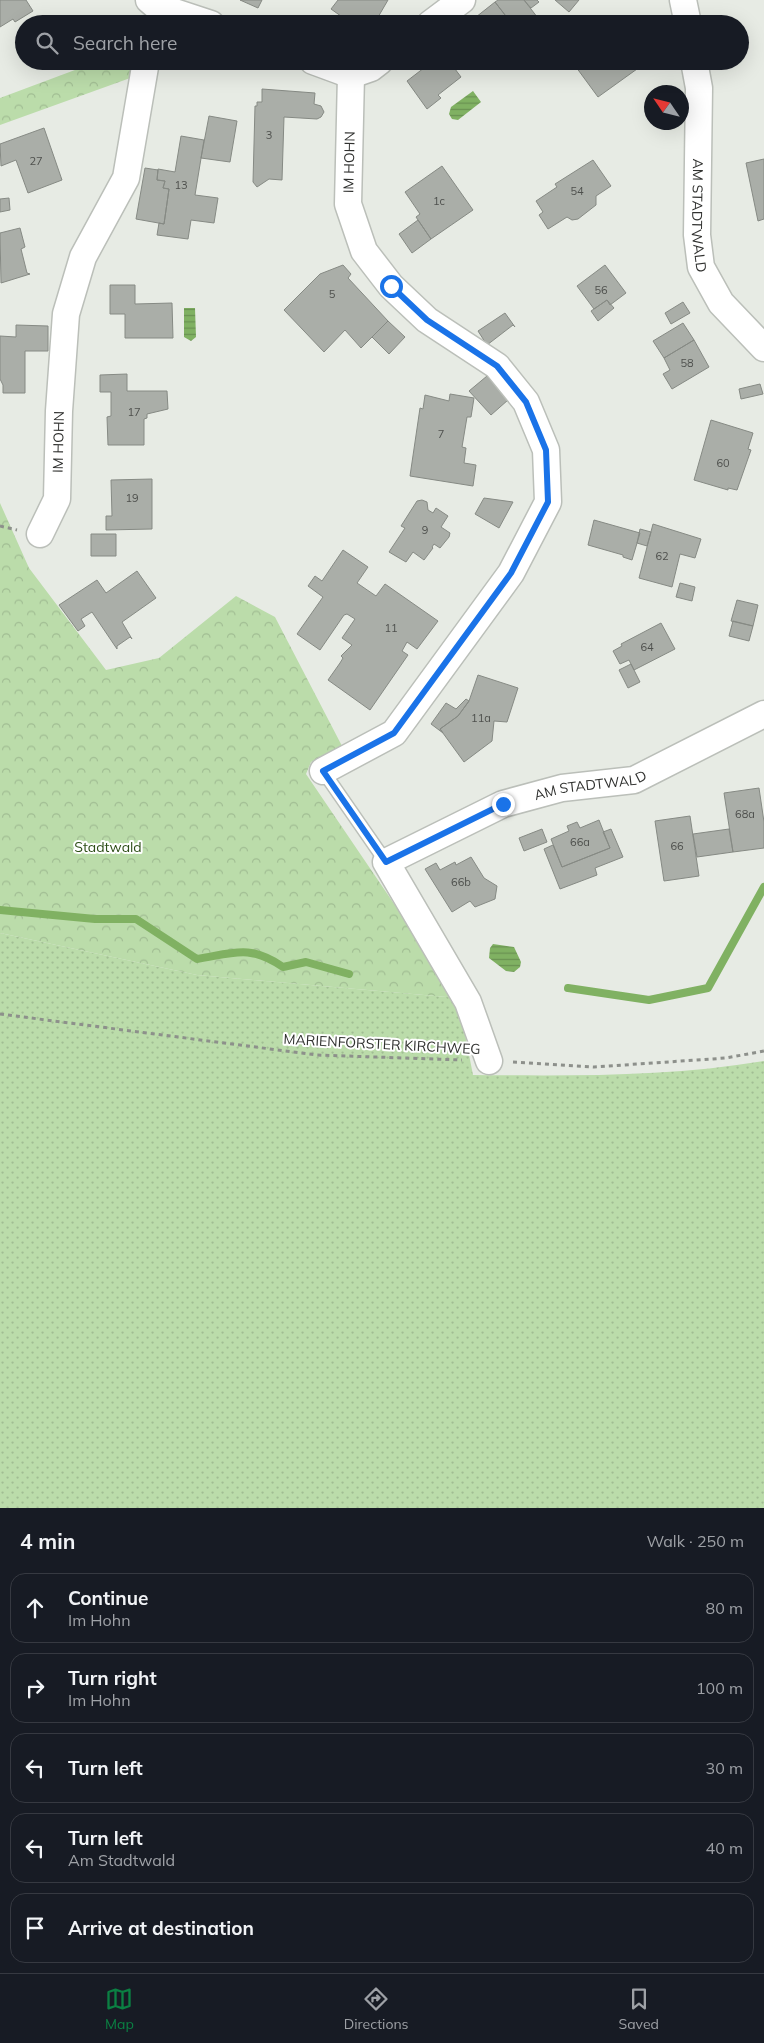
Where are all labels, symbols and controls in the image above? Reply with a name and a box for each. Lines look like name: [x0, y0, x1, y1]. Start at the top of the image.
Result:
search box: [15, 15, 749, 70]
icon: search: [33, 29, 61, 57]
text: Search here: [73, 31, 177, 55]
north arrow: [644, 85, 689, 130]
house number: 3: [266, 128, 272, 142]
street label: IM HOHN: [339, 131, 359, 193]
house number: 27: [29, 154, 43, 168]
street label: AM STADTWALD: [687, 158, 711, 273]
house number: 13: [174, 178, 188, 192]
house number: 54: [570, 184, 584, 198]
house number: 1c: [433, 194, 446, 208]
route start: [380, 275, 403, 298]
house number: 56: [594, 283, 608, 297]
house number: 5: [329, 287, 336, 301]
house number: 58: [680, 356, 694, 370]
house number: 17: [127, 405, 141, 419]
street label: IM HOHN: [49, 411, 68, 473]
house number: 7: [438, 427, 444, 441]
house number: 60: [716, 456, 730, 470]
house number: 19: [125, 491, 139, 505]
house number: 9: [422, 523, 428, 537]
house number: 62: [655, 549, 669, 563]
house number: 11: [384, 621, 398, 635]
house number: 64: [640, 640, 654, 654]
house number: 11a: [471, 711, 491, 725]
street label: AM STADTWALD: [532, 766, 650, 804]
route end: [492, 793, 515, 816]
house number: 68a: [735, 807, 755, 821]
house number: 66a: [570, 835, 590, 849]
park label: Stadtwald: [74, 838, 142, 856]
house number: 66: [670, 839, 684, 853]
house number: 66b: [451, 875, 471, 889]
street label: MARIENFORSTER KIRCHWEG: [283, 1030, 481, 1058]
text: 4 min: [20, 1528, 75, 1554]
text: Walk · 250 m: [646, 1531, 744, 1551]
text: Continue: [68, 1586, 148, 1610]
icon: ahead: [21, 1594, 49, 1622]
text: 80 m: [706, 1598, 743, 1618]
text: Im Hohn: [68, 1610, 131, 1630]
text: Turn right: [68, 1666, 157, 1690]
icon: right: [21, 1674, 49, 1702]
text: 100 m: [696, 1678, 743, 1698]
text: Im Hohn: [68, 1690, 131, 1710]
icon: left: [21, 1754, 49, 1782]
text: Turn left: [68, 1756, 143, 1780]
text: 30 m: [706, 1758, 743, 1778]
text: Turn left: [68, 1826, 143, 1850]
icon: left: [21, 1834, 49, 1862]
text: 40 m: [706, 1838, 743, 1858]
text: Am Stadtwald: [68, 1850, 175, 1870]
icon: arrive: [21, 1914, 49, 1942]
text: Arrive at destination: [68, 1916, 254, 1940]
tab: Map: [105, 1985, 134, 2033]
tab: Directions: [344, 1985, 409, 2033]
tab: Saved: [619, 1985, 659, 2033]

